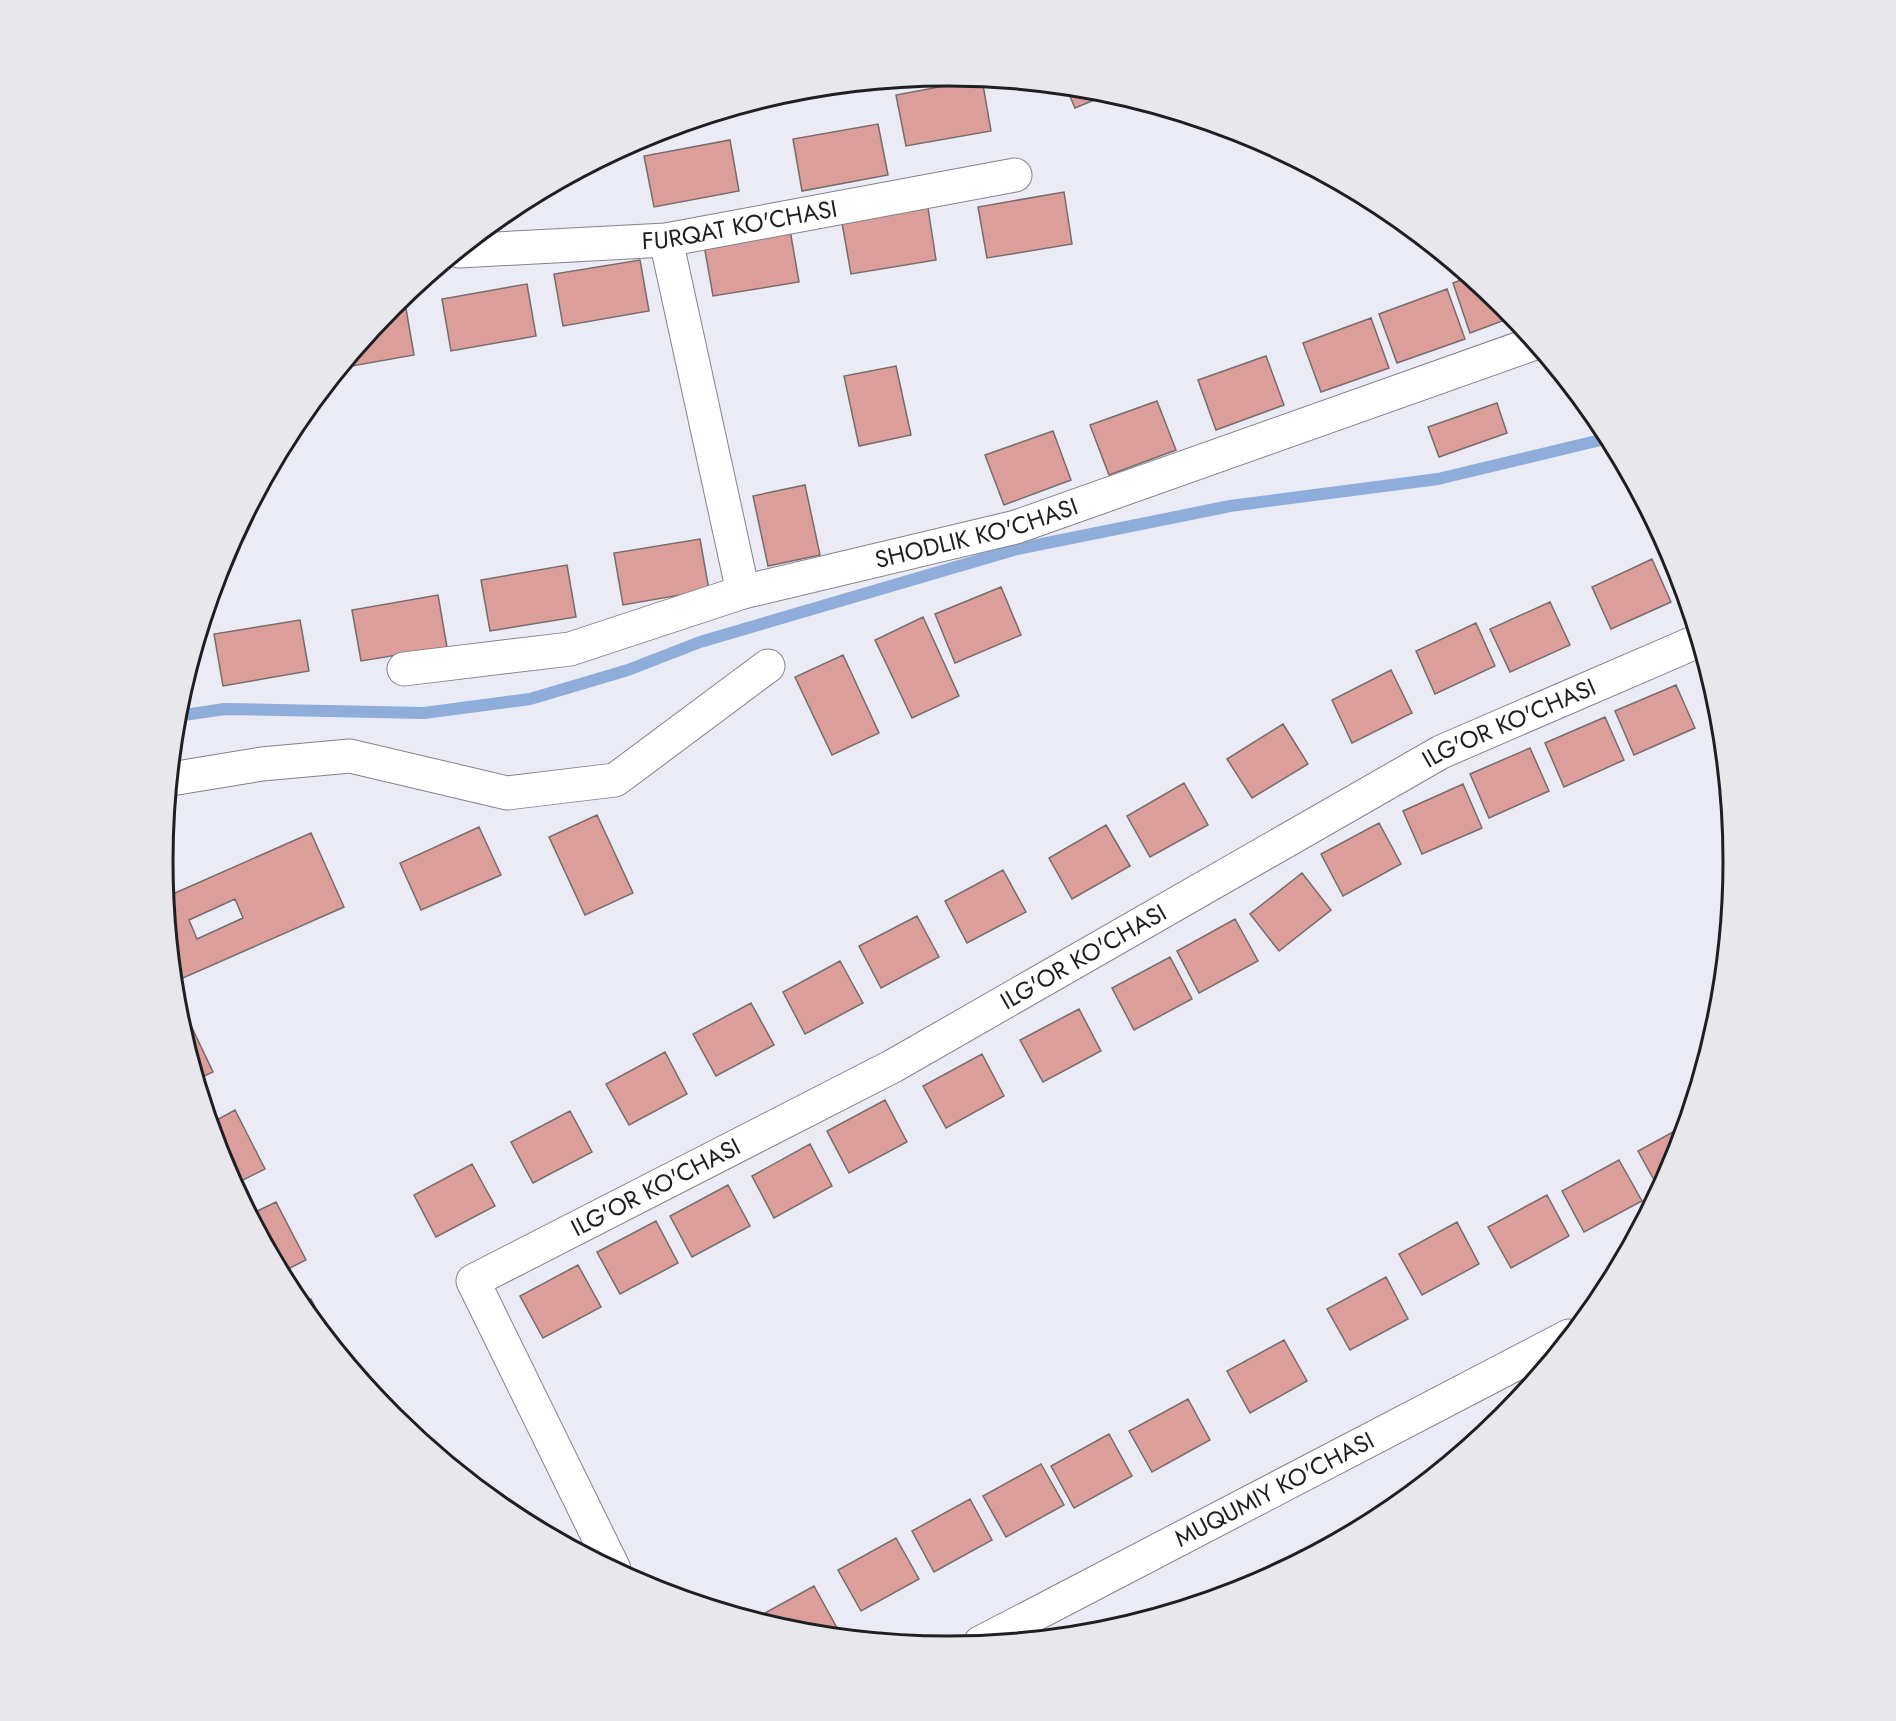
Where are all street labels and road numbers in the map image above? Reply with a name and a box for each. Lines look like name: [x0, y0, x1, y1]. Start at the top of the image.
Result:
street label: FURQAT KO'CHASI: [641, 191, 840, 258]
street label: SHODLIK KO'CHASI: [871, 488, 1083, 577]
street label: ILG'OR KO'CHASI: [1415, 669, 1601, 776]
street label: ILG'OR KO'CHASI: [994, 895, 1173, 1018]
street label: ILG'OR KO'CHASI: [565, 1129, 746, 1245]
street label: MUQUMIY KO'CHASI: [1168, 1423, 1380, 1556]

